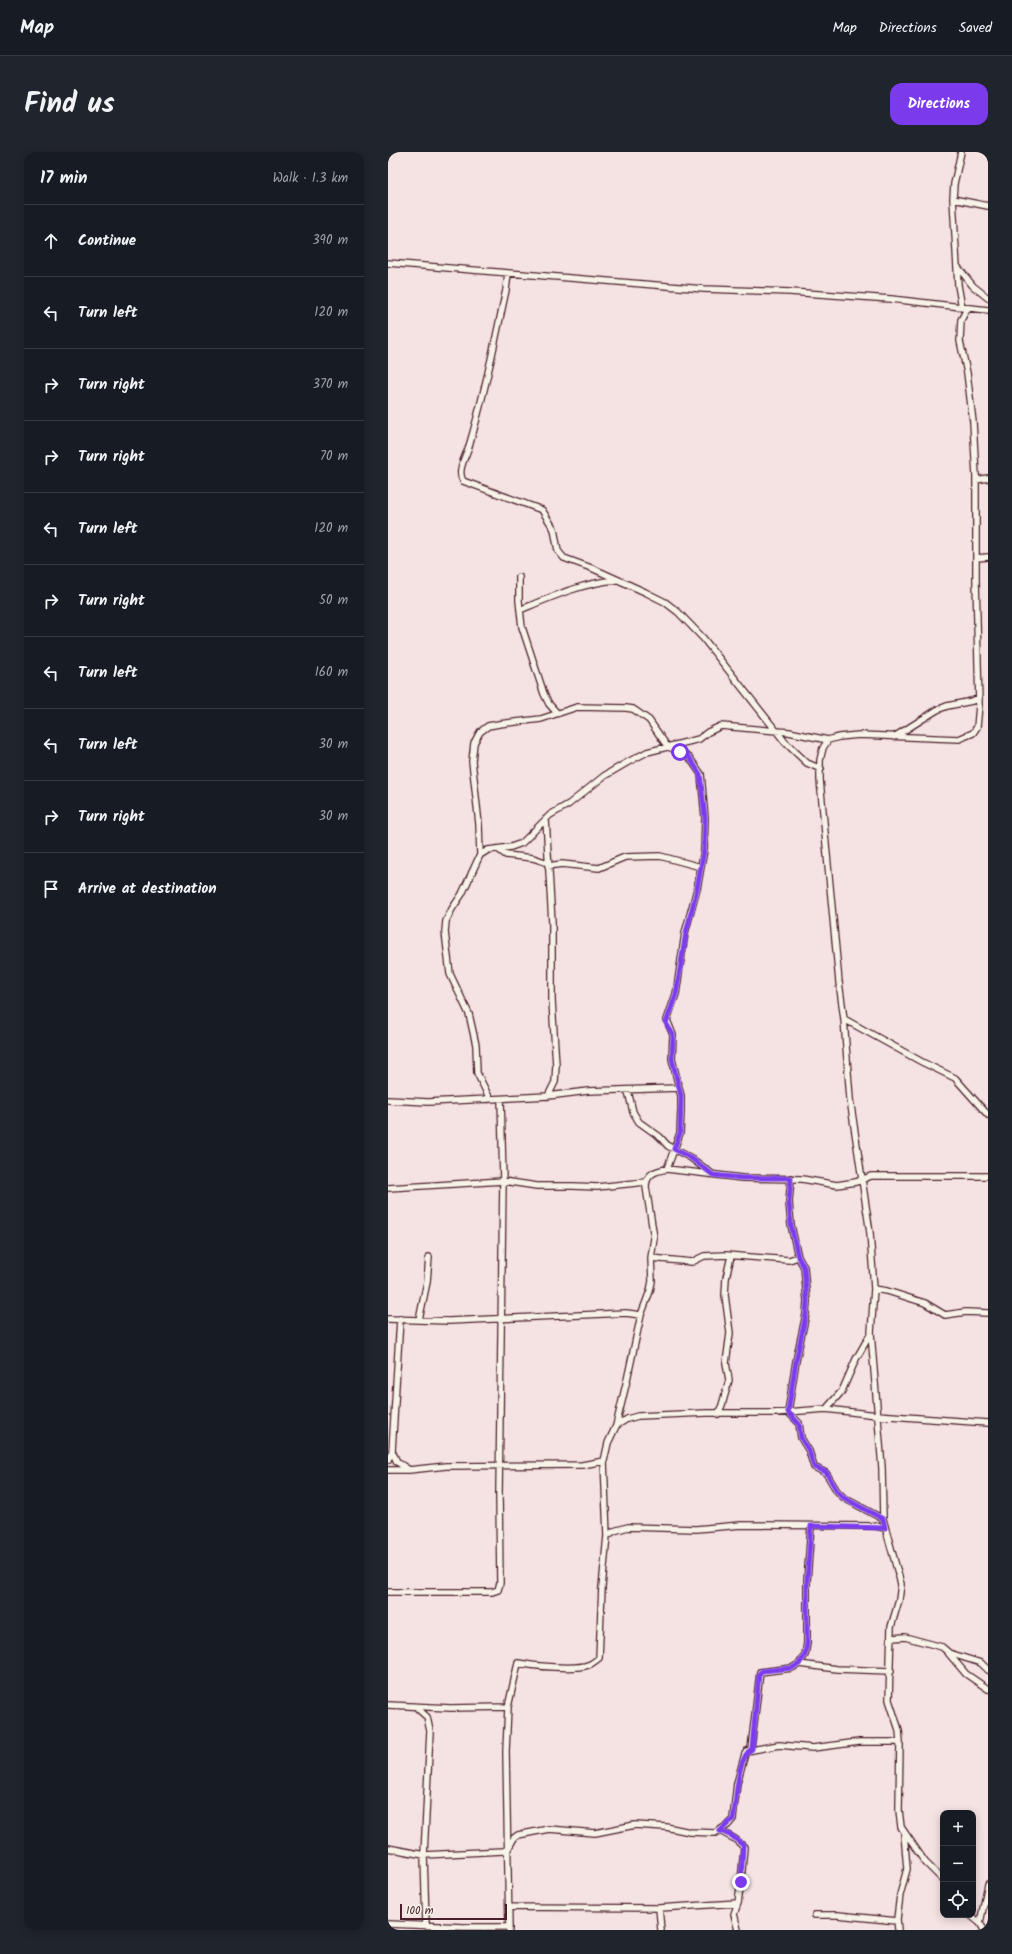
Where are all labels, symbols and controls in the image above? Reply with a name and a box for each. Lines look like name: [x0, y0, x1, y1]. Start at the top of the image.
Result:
text: Map: [20, 13, 54, 43]
text: Map: [832, 17, 857, 39]
text: Directions: [879, 17, 937, 39]
text: Saved: [959, 17, 992, 39]
text: Find us: [24, 82, 115, 127]
button: Directions: [890, 83, 988, 125]
text: 17 min: [40, 165, 87, 192]
text: Walk · 1.3 km: [273, 168, 348, 189]
text: Continue: [78, 229, 136, 253]
icon: ahead: [40, 230, 62, 252]
text: 390 m: [312, 230, 348, 251]
text: Turn left: [78, 301, 138, 325]
icon: left: [40, 302, 62, 324]
text: 120 m: [314, 302, 348, 323]
text: Turn right: [78, 373, 145, 397]
icon: right: [40, 374, 62, 396]
text: 370 m: [313, 374, 348, 395]
text: Turn right: [78, 445, 145, 469]
icon: right: [40, 446, 62, 468]
text: 70 m: [320, 446, 348, 467]
text: Turn left: [78, 517, 138, 541]
icon: left: [40, 518, 62, 540]
text: 120 m: [314, 518, 348, 539]
text: Turn right: [78, 589, 145, 613]
icon: right: [40, 590, 62, 612]
text: 50 m: [319, 590, 348, 611]
text: Turn left: [78, 661, 138, 685]
icon: left: [40, 662, 62, 684]
text: 160 m: [315, 662, 348, 683]
text: Turn left: [78, 733, 138, 757]
icon: left: [40, 734, 62, 756]
text: 30 m: [319, 734, 348, 755]
route start: [671, 743, 689, 761]
text: Turn right: [78, 805, 145, 829]
icon: right: [40, 806, 62, 828]
text: 30 m: [319, 806, 348, 827]
text: Arrive at destination: [78, 877, 217, 901]
icon: arrive: [40, 878, 62, 900]
map controls: [940, 1810, 976, 1918]
button: +: [940, 1810, 976, 1846]
button: −: [940, 1846, 976, 1882]
route end: [732, 1873, 750, 1891]
button: locate: [940, 1882, 976, 1918]
scale bar: [400, 1902, 507, 1921]
text: 100 m: [406, 1902, 434, 1920]

